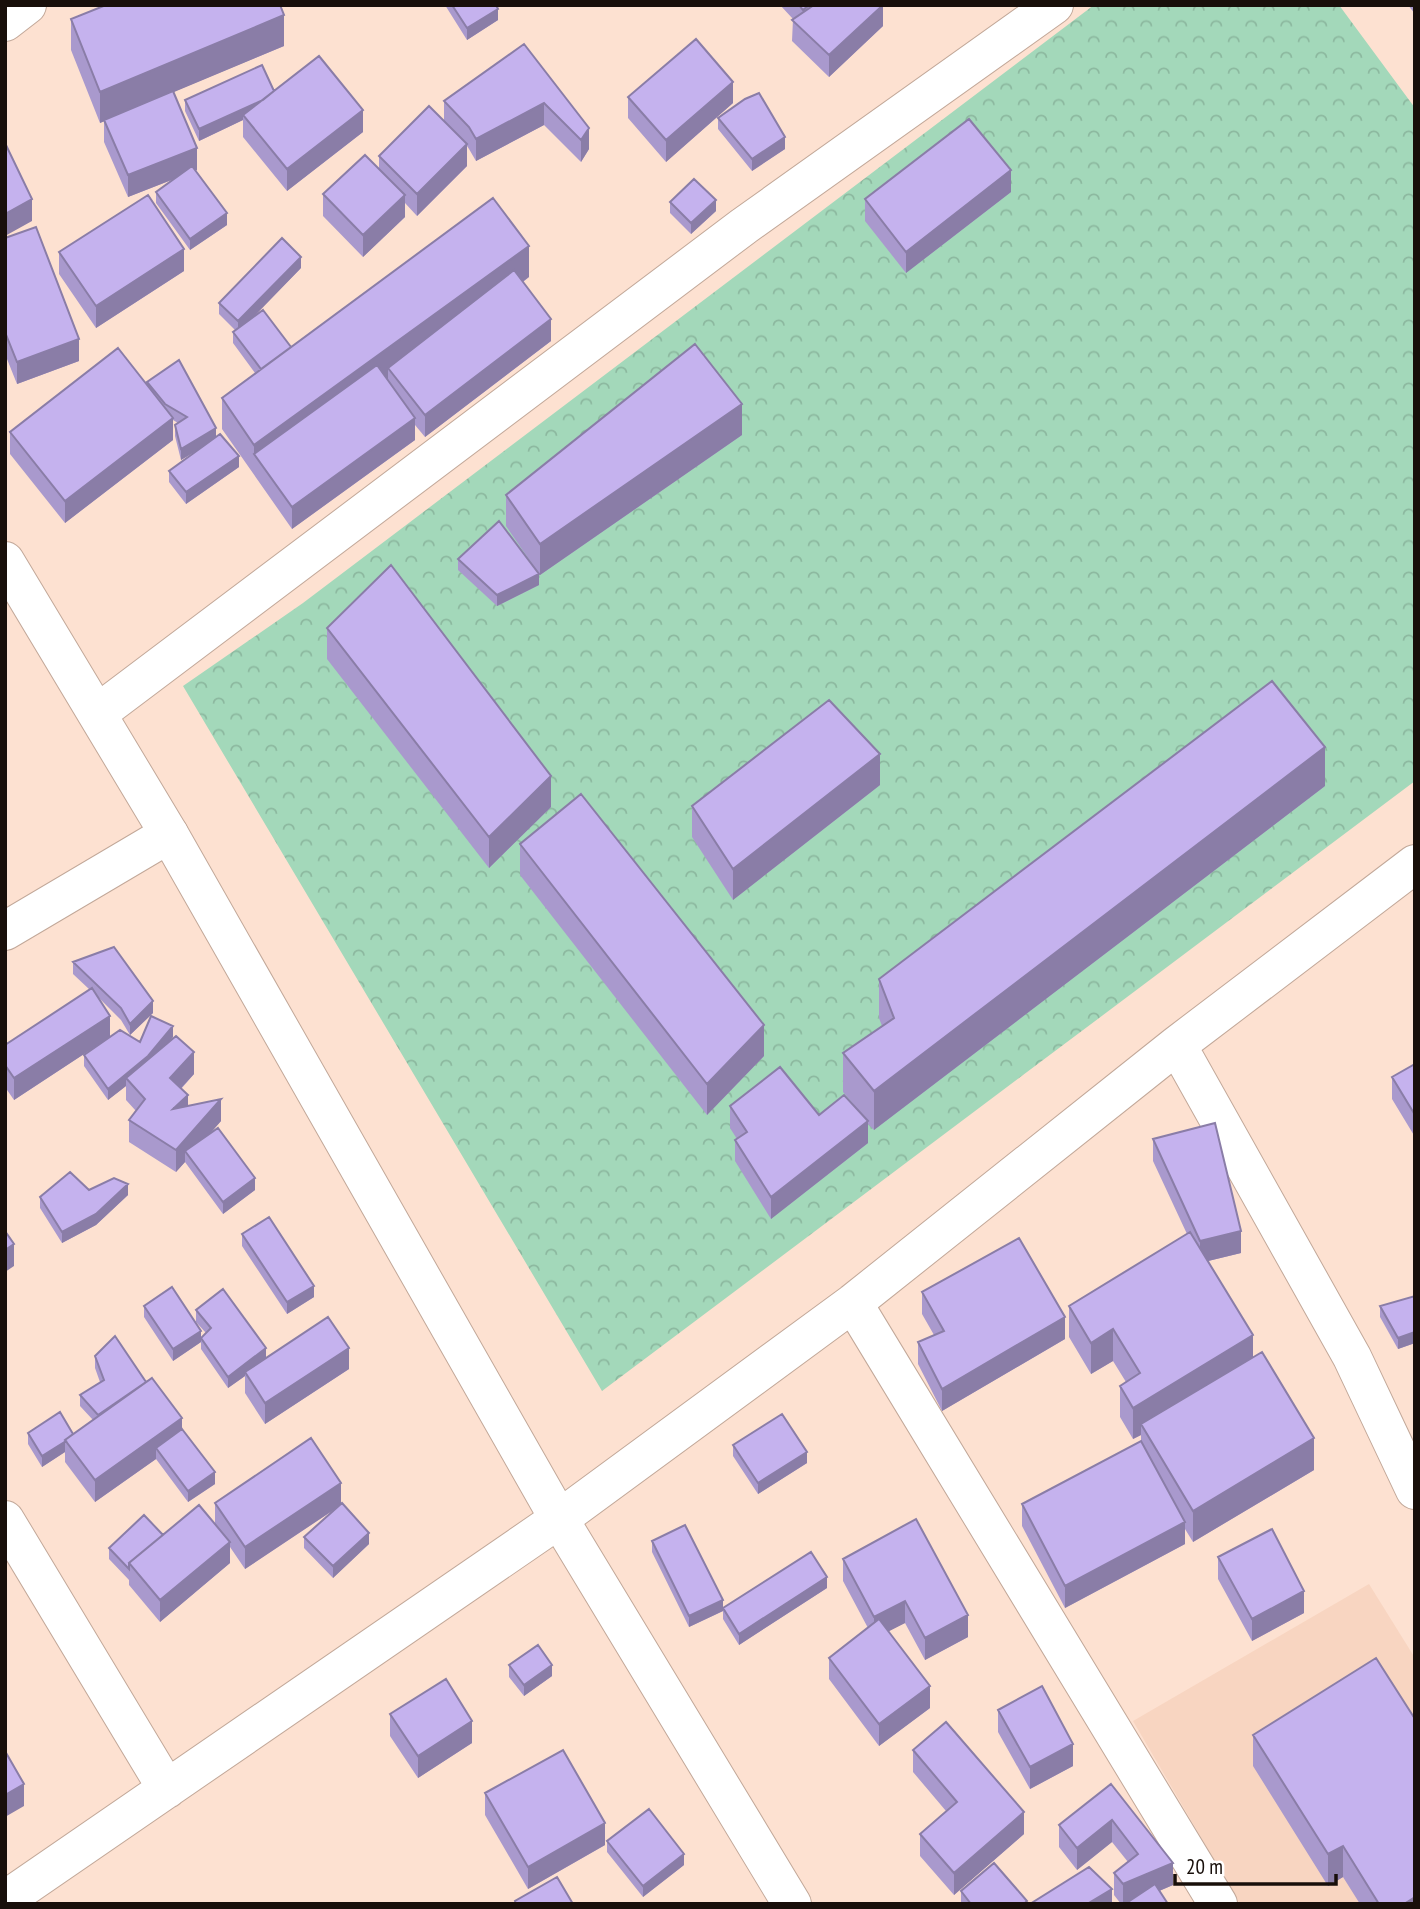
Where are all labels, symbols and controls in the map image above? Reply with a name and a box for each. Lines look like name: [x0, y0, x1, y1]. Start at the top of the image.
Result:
scale bar: [1175, 1842, 1336, 1886]
text: 20 m: [1186, 1853, 1223, 1880]

